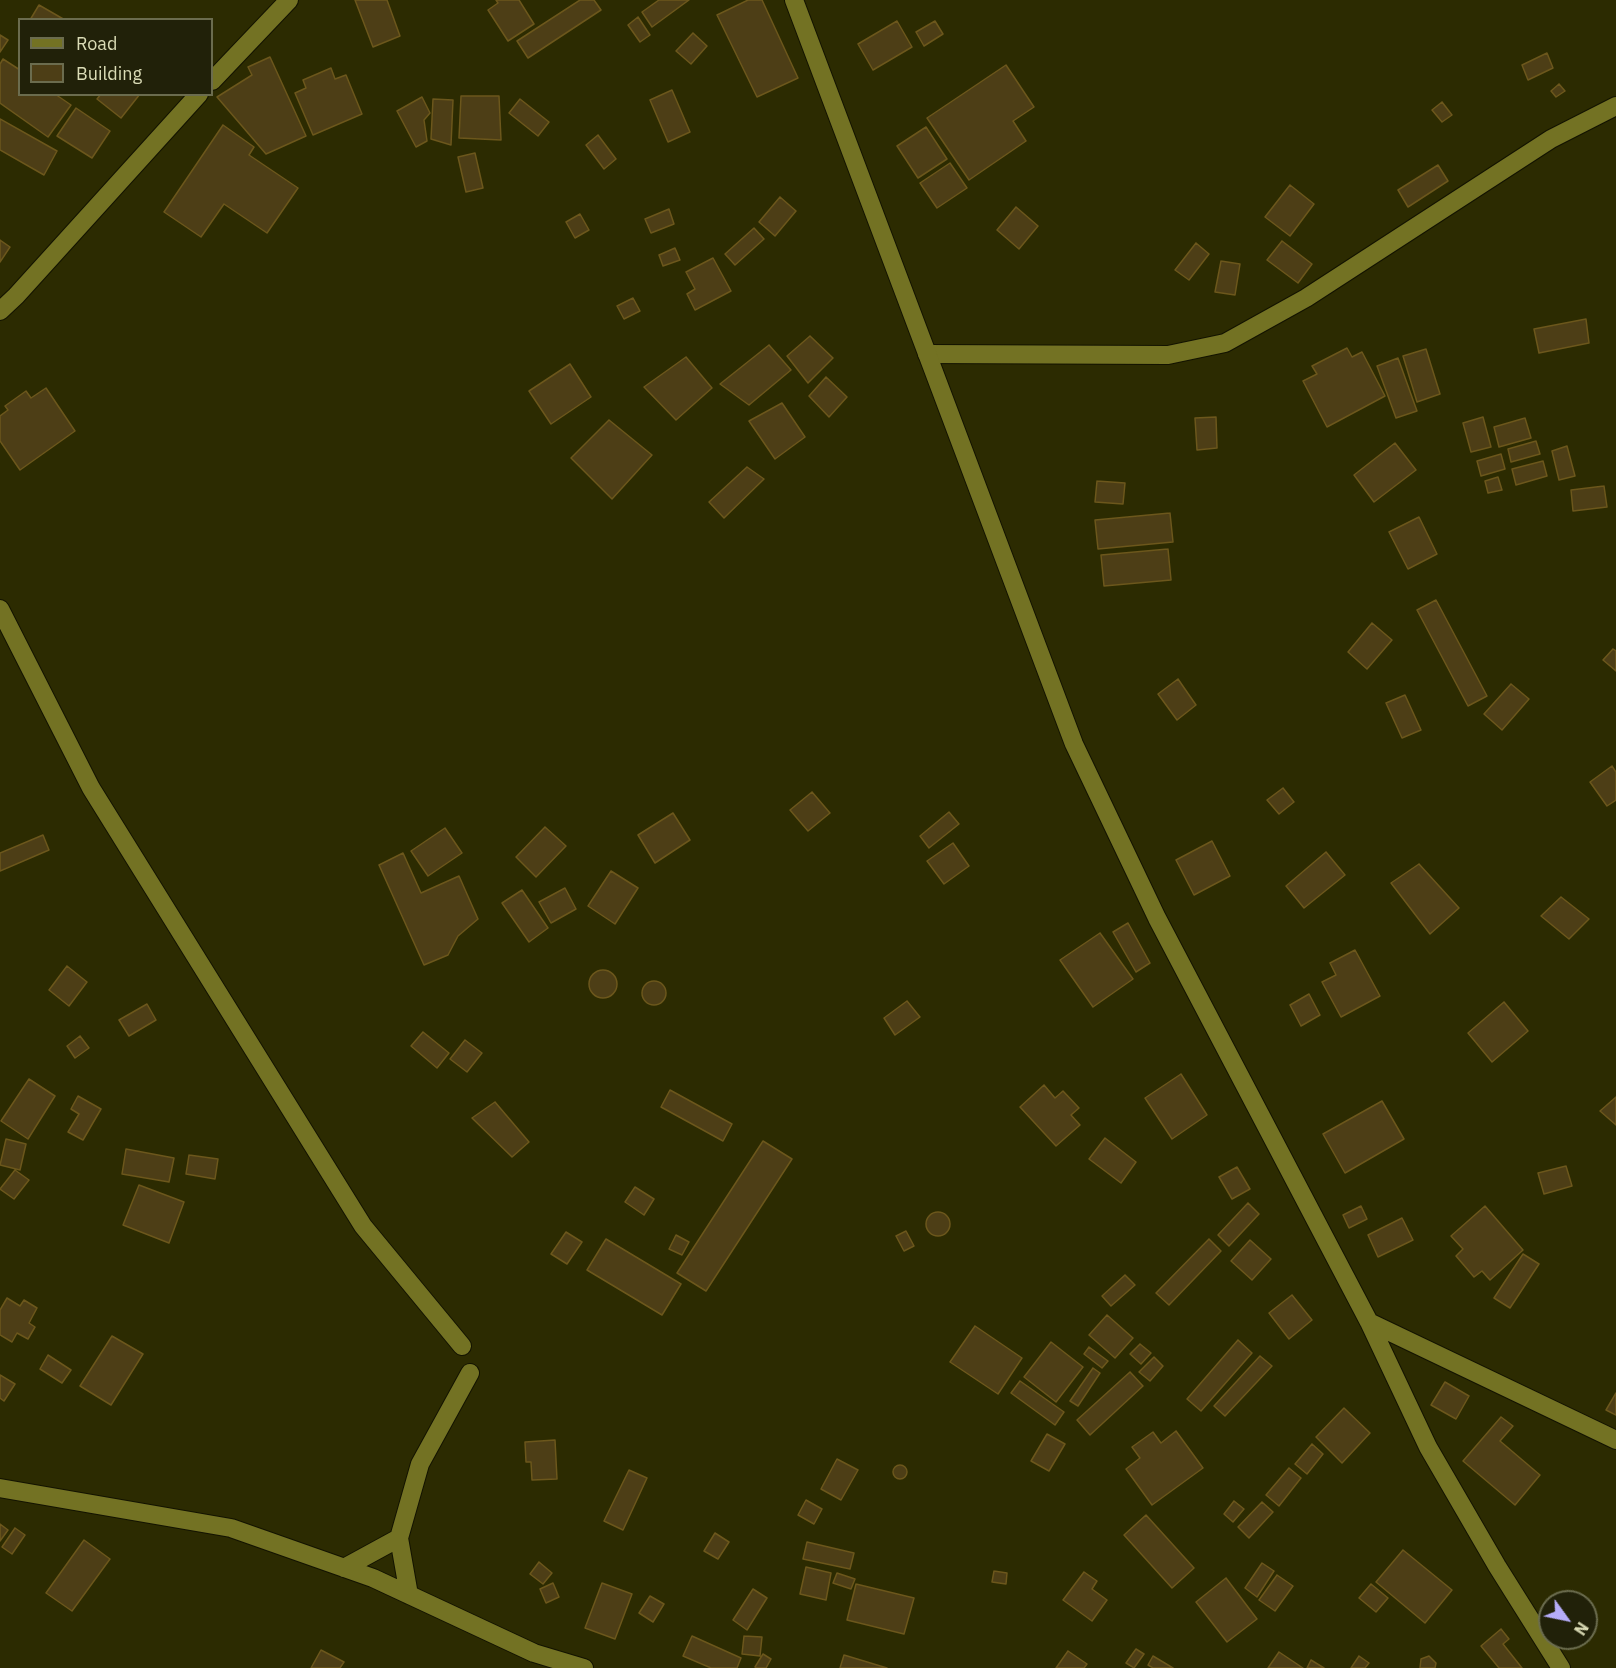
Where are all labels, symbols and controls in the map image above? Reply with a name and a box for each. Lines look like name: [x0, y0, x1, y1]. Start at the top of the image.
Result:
legend: [18, 18, 213, 96]
text: Road: [76, 32, 117, 55]
text: Building: [76, 62, 142, 85]
north arrow: [1538, 1590, 1598, 1650]
text: N: [1570, 1618, 1593, 1639]

